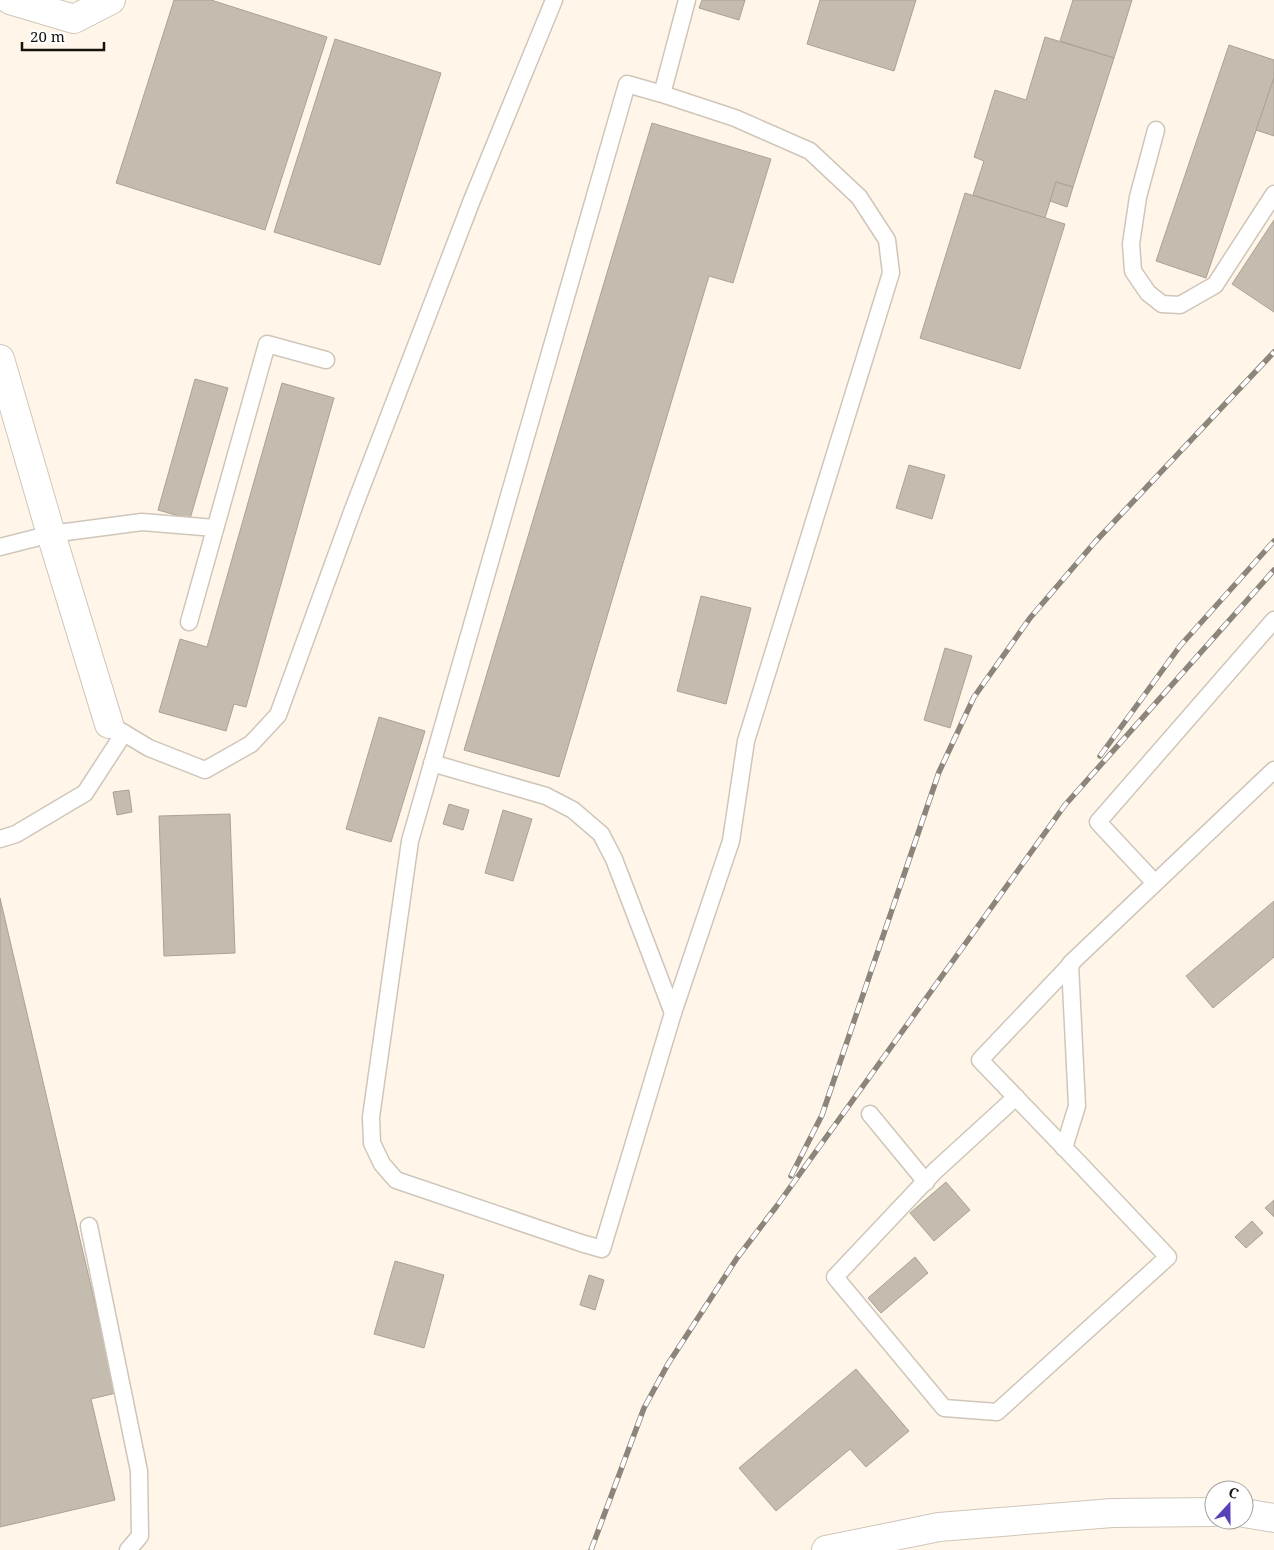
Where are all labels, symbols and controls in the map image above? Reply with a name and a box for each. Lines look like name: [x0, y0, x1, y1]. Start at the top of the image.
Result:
scale bar: [22, 20, 105, 52]
text: 20 m: [30, 26, 65, 46]
north arrow: [1204, 1480, 1254, 1530]
text: С: [1226, 1482, 1242, 1503]

